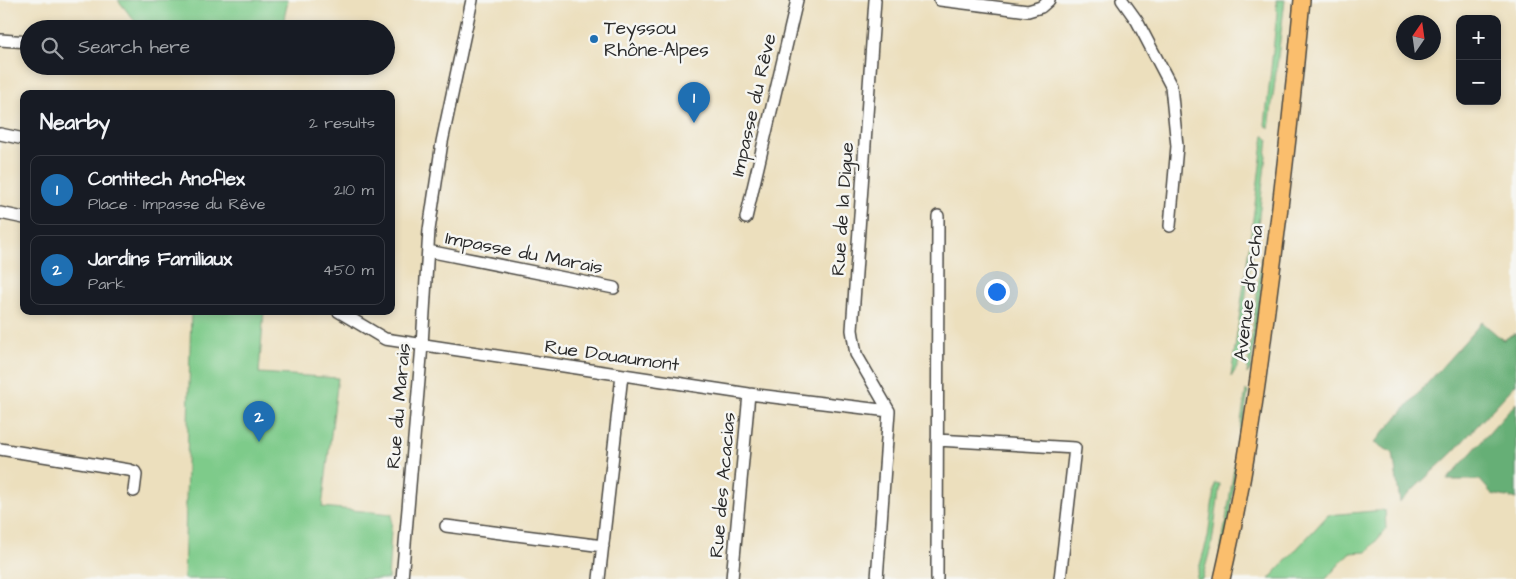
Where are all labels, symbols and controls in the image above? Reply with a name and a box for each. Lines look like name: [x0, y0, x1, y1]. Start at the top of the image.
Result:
place label: Teyssou Rhône-Alpes: [604, 15, 709, 64]
north arrow: [1396, 15, 1441, 60]
map controls: [1456, 15, 1501, 105]
button: +: [1456, 15, 1501, 60]
search box: [20, 20, 395, 75]
street label: Impasse du Rêve: [724, 31, 784, 179]
marker: Teyssou Rhône-Alpes: [588, 33, 600, 45]
icon: search: [38, 34, 66, 62]
text: Search here: [78, 34, 190, 61]
button: −: [1456, 60, 1501, 105]
pin: 1: [678, 82, 710, 123]
text: Nearby: [40, 108, 110, 137]
text: 2 results: [309, 112, 375, 134]
street label: Rue de la Digue: [825, 141, 862, 277]
text: Contitech Anoflex: [88, 166, 245, 193]
text: 1: [56, 179, 58, 201]
text: 210 m: [334, 179, 374, 201]
text: Place · Impasse du Rêve: [88, 193, 266, 215]
street label: Avenue d'Orcha: [1227, 223, 1271, 362]
street label: Impasse du Marais: [443, 225, 605, 281]
text: Jardins Familiaux: [88, 246, 232, 273]
text: 2: [52, 259, 62, 281]
text: 450 m: [323, 259, 374, 281]
text: Park: [88, 273, 125, 295]
your location: [984, 279, 1010, 305]
street label: Rue Douaumont: [543, 333, 681, 379]
street label: Rue du Marais: [380, 342, 418, 470]
pin: 2: [243, 401, 275, 442]
street label: Rue des Acacias: [703, 411, 743, 559]

